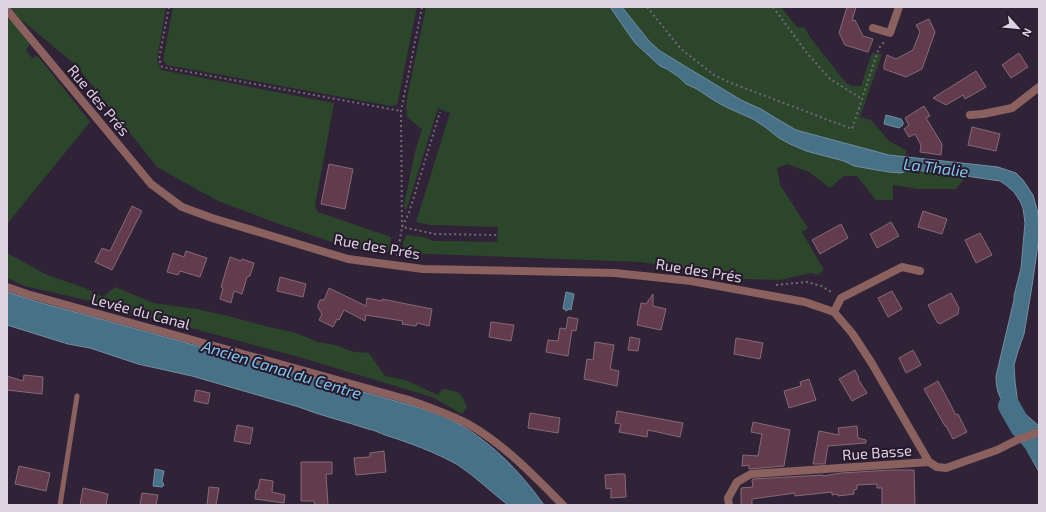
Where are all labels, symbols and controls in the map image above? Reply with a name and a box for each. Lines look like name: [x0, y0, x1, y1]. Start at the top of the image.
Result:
north arrow: [998, 8, 1038, 48]
text: N: [1020, 26, 1035, 39]
street label: Rue des Prés: [64, 61, 134, 139]
water label: La Thalie: [902, 154, 970, 180]
street label: Rue des Prés: [333, 230, 421, 262]
street label: Rue des Prés: [655, 254, 743, 286]
street label: Levée du Canal: [90, 289, 193, 333]
water label: Ancien Canal du Centre: [199, 335, 365, 402]
street label: Rue Basse: [841, 441, 913, 463]

